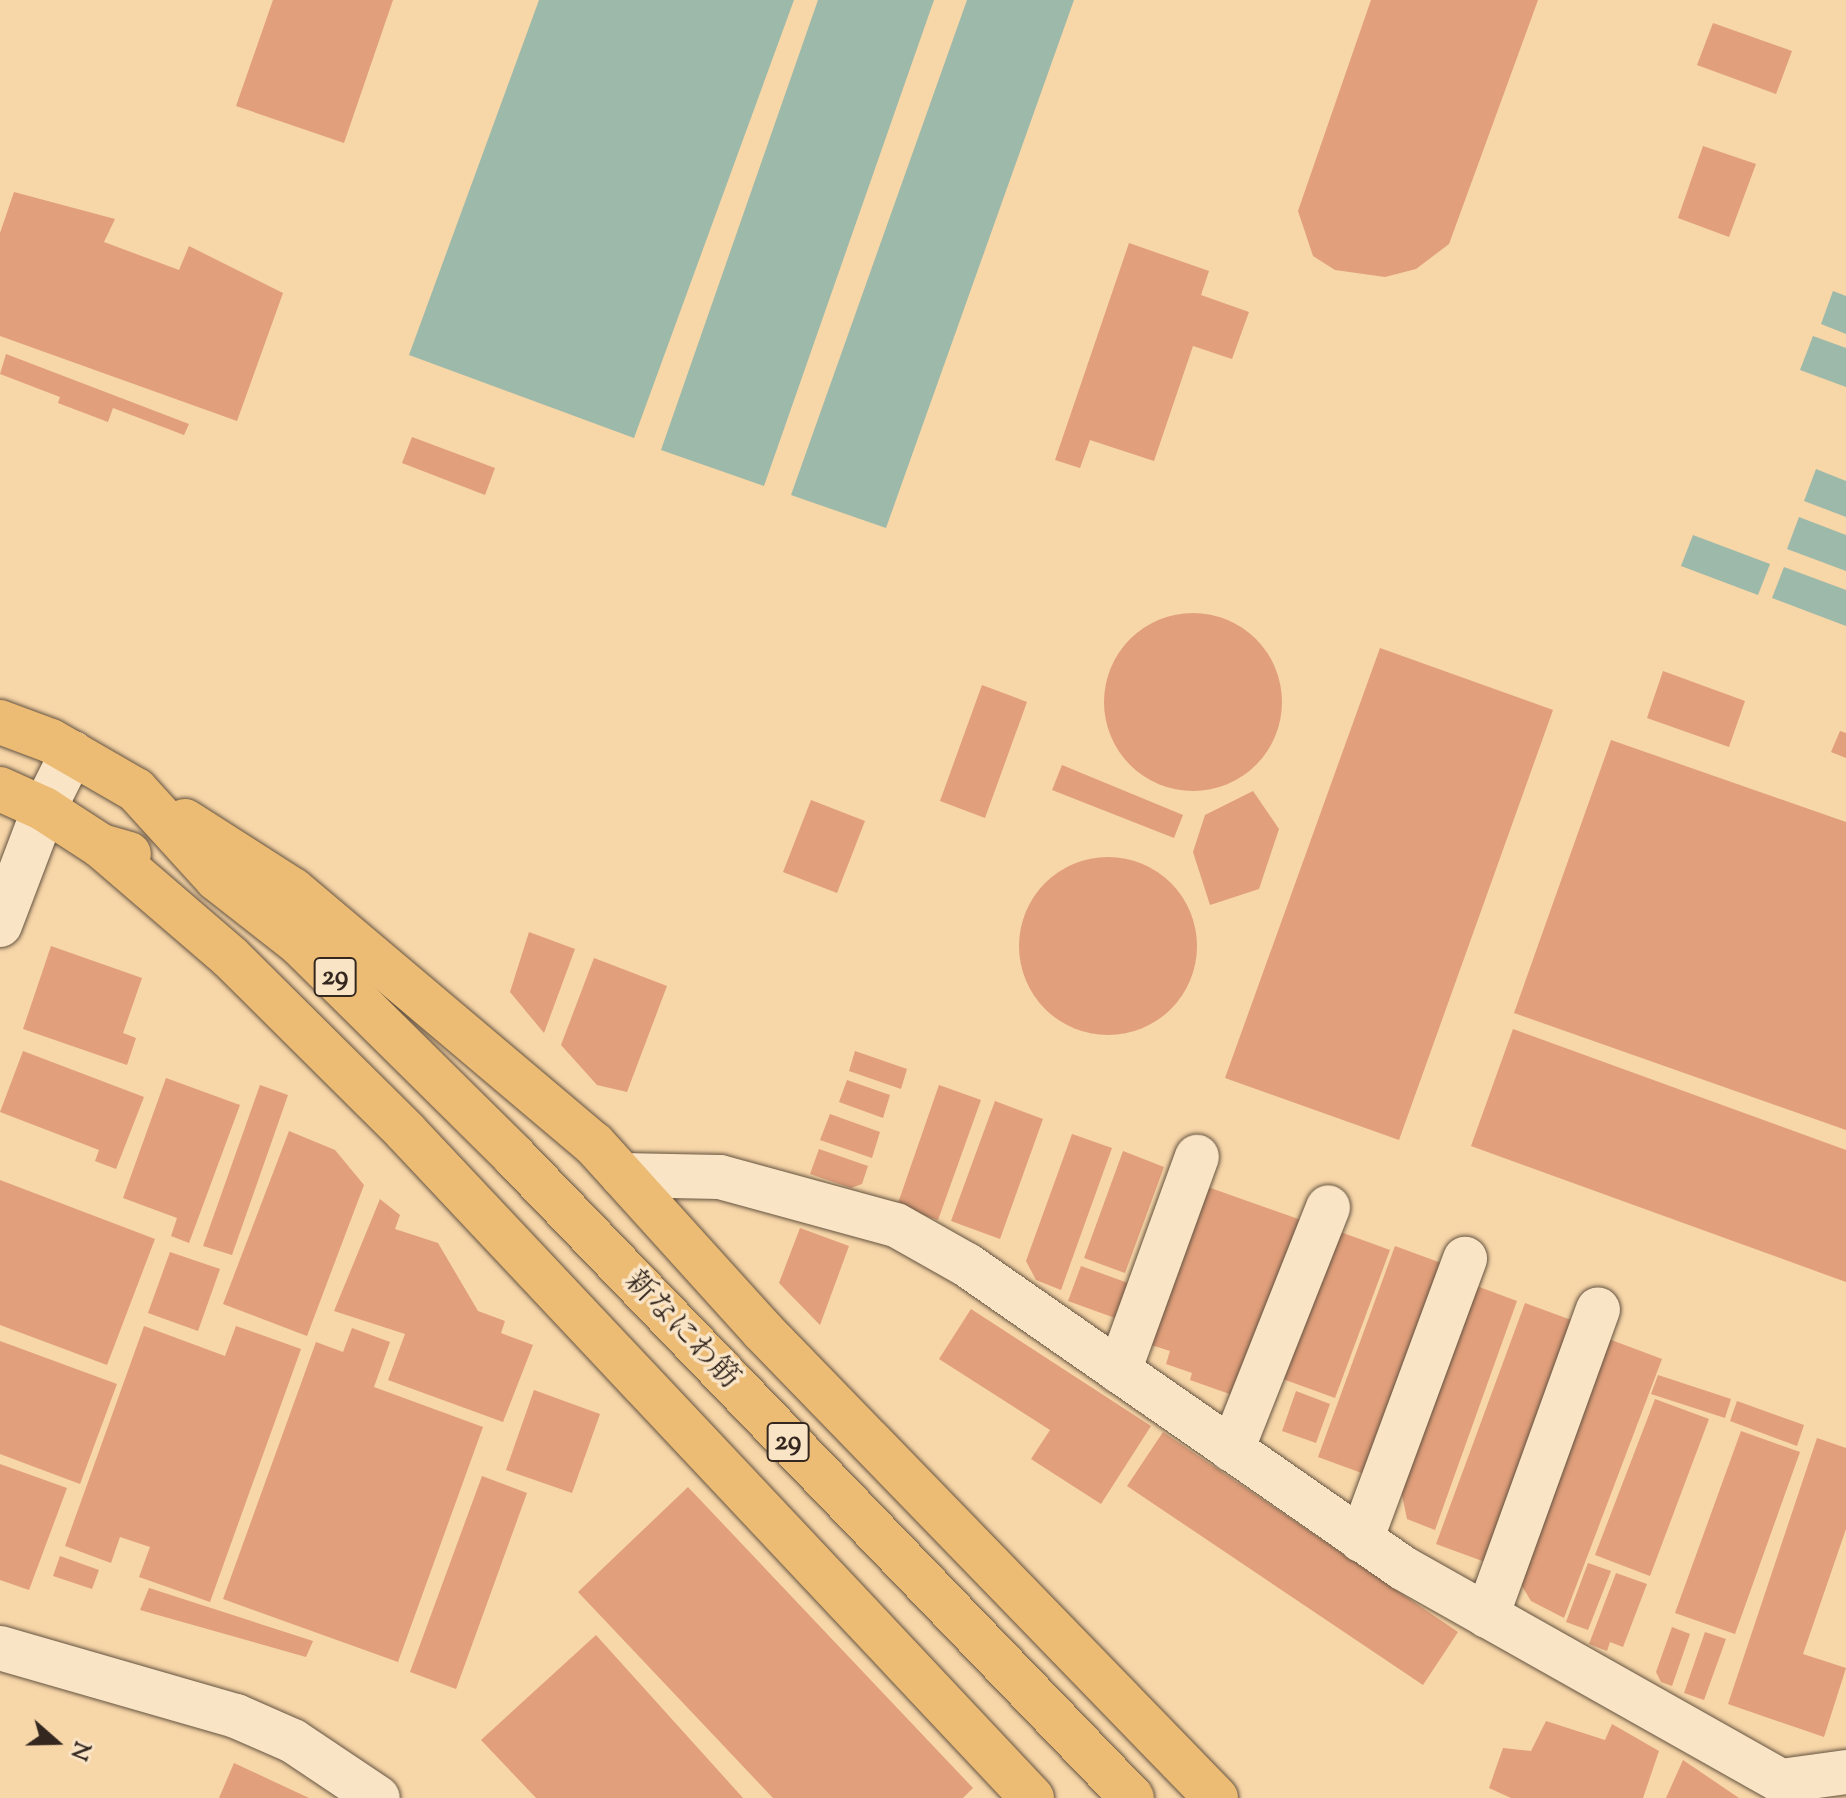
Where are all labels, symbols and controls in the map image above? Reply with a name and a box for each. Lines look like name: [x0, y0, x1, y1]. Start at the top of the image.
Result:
road number: 29: [313, 953, 357, 1001]
street label: 新なにわ筋: [616, 1265, 746, 1397]
road number: 29: [766, 1418, 810, 1466]
north arrow: [16, 1702, 96, 1782]
text: N: [61, 1736, 97, 1764]

